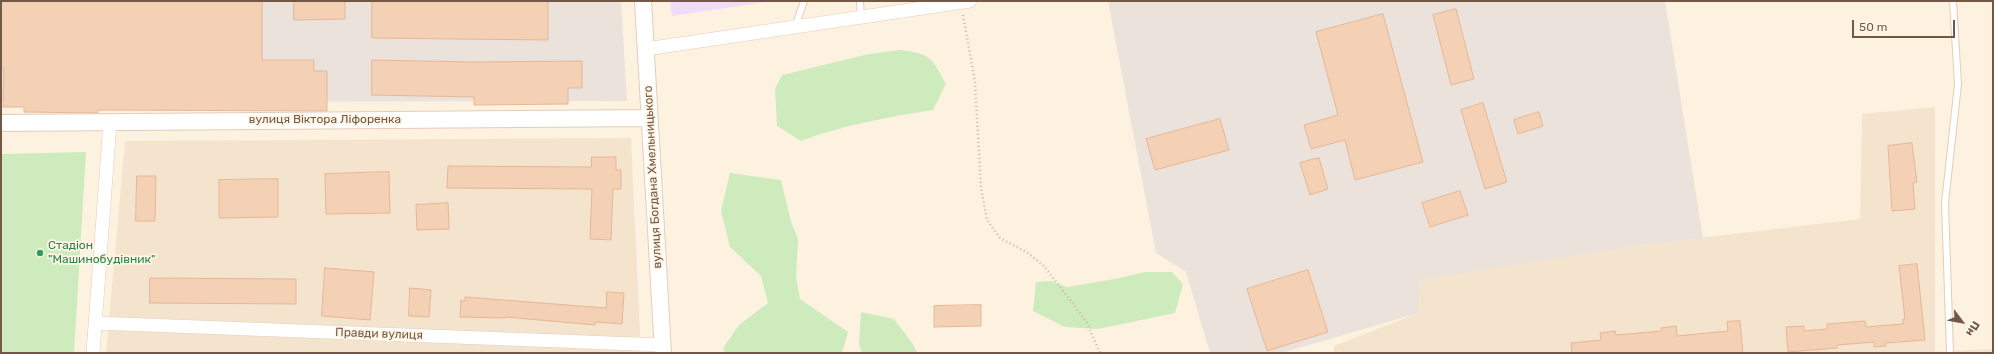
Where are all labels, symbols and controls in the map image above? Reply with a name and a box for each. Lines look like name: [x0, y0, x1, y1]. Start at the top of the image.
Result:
scale bar: [1854, 12, 1957, 38]
text: 50 m: [1859, 20, 1887, 34]
street label: вулиця Богдана Хмельницького: [641, 85, 665, 269]
street label: вулиця Віктора Ліфоренка: [249, 113, 401, 127]
place label: Стадіон "Машинобудівник": [48, 239, 156, 267]
marker: Стадіон "Машинобудівник": [35, 248, 45, 258]
north arrow: [1942, 302, 1982, 342]
text: Пн: [1963, 319, 1982, 339]
street label: Правди вулиця: [335, 325, 423, 343]

